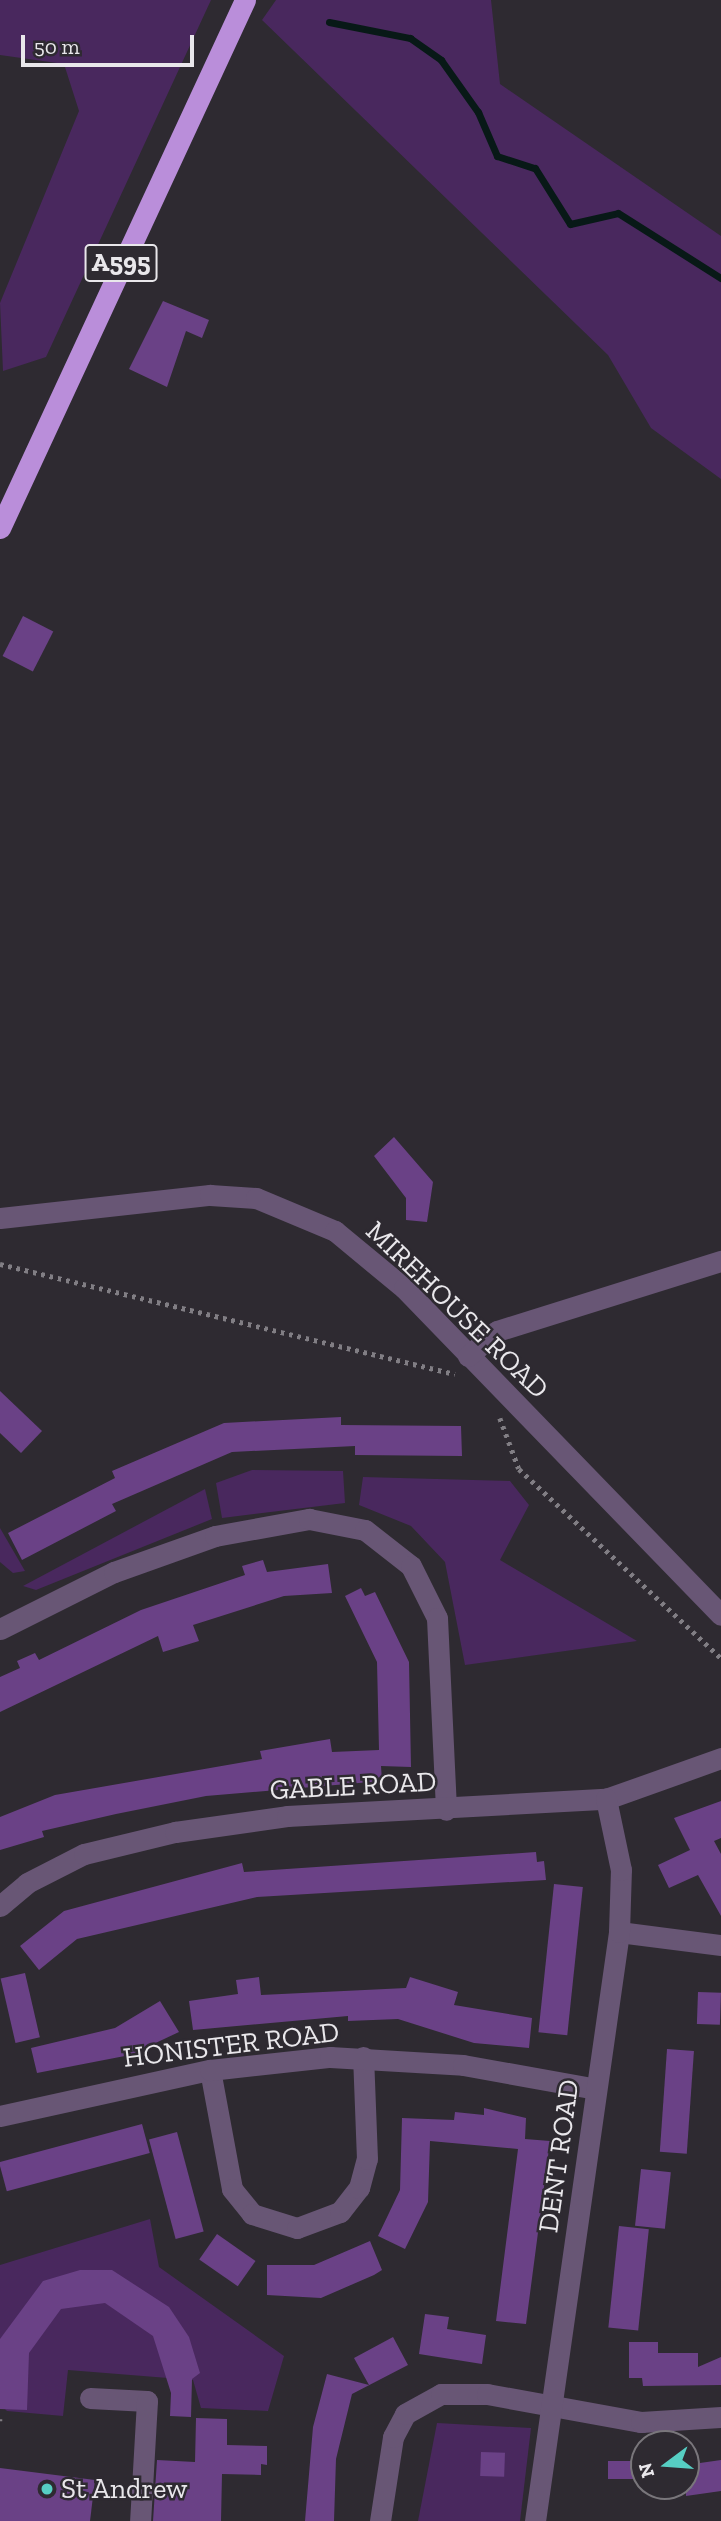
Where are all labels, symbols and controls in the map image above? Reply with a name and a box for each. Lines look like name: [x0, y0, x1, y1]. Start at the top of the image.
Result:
scale bar: [24, 21, 198, 65]
text: 50 m: [34, 34, 80, 59]
road number: A595: [84, 240, 158, 286]
street label: MIREHOUSE ROAD: [359, 1214, 555, 1406]
street label: GABLE ROAD: [269, 1765, 437, 1807]
street label: HONISTER ROAD: [121, 2015, 341, 2075]
street label: DENT ROAD: [532, 2077, 586, 2235]
north arrow: [630, 2430, 700, 2500]
text: N: [633, 2460, 659, 2480]
place label: St Andrew: [61, 2472, 188, 2506]
marker: St Andrew: [39, 2481, 55, 2497]

